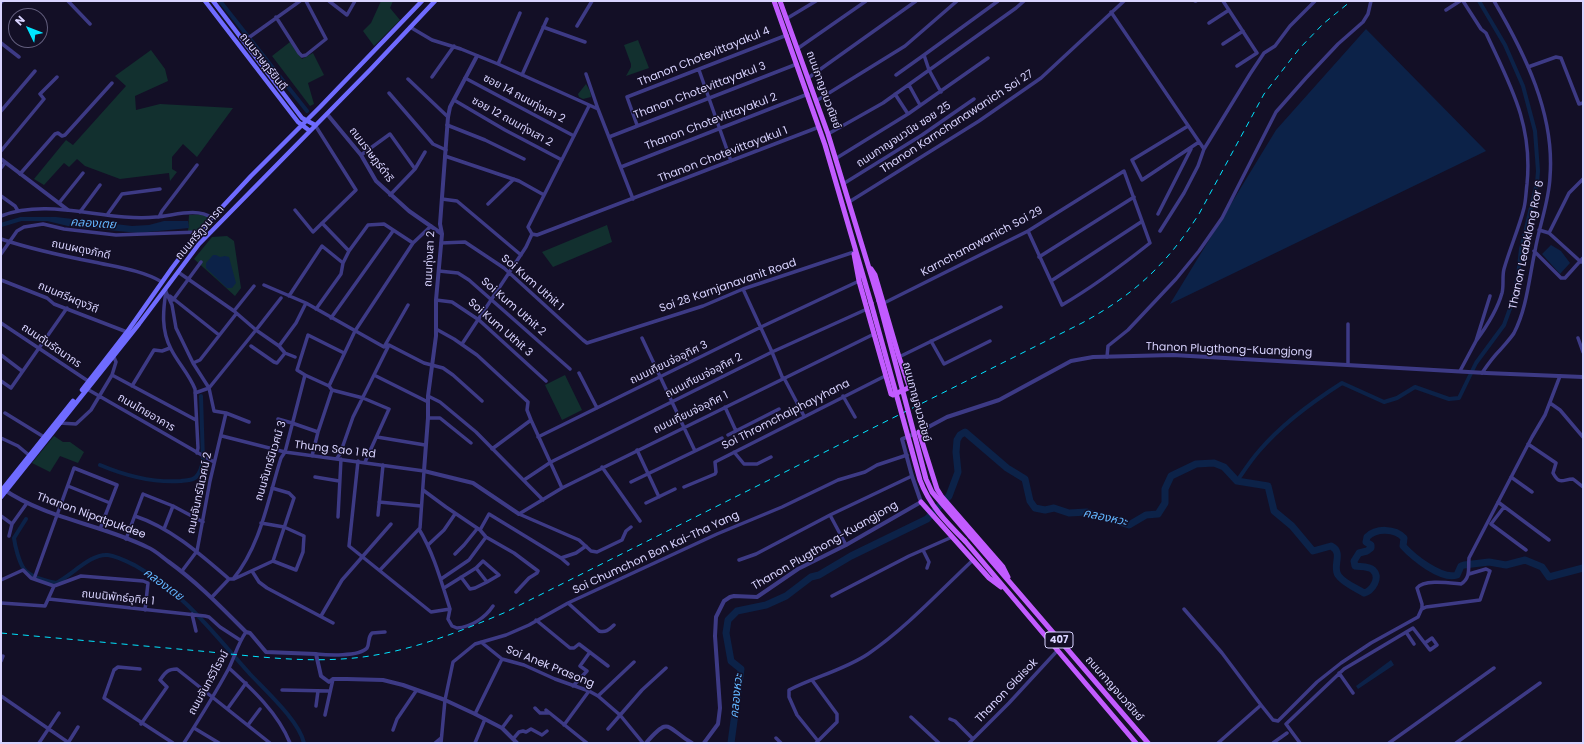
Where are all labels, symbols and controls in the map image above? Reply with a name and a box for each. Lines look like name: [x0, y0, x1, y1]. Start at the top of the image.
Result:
north arrow: [8, 8, 48, 48]
text: N: [11, 12, 29, 29]
street label: Thanon Chotevittayakul 4: [636, 24, 772, 90]
street label: ถนนราษฎร์ยินดี: [237, 31, 289, 93]
street label: ถนนกาญจนวณิชย์: [803, 49, 843, 131]
street label: Thanon Chotevittayakul 3: [632, 60, 768, 122]
street label: Thanon Karnchanawanich Soi 27: [878, 68, 1036, 176]
street label: ซอย 14 ถนนทุ่งเสา 2: [481, 72, 567, 126]
street label: Thanon Chotevittayakul 2: [643, 91, 779, 153]
street label: ซอย 12 ถนนทุ่งเสา 2: [469, 94, 555, 150]
street label: ถนนกาญจนวนิช ซอย 25: [854, 99, 954, 171]
street label: Thanon Chotevittayakul 1: [656, 124, 790, 186]
street label: ถนนราษฎร์ดำริ: [346, 125, 396, 185]
street label: Thanon Leabklong Ror 6: [1507, 179, 1547, 311]
street label: ถนนศรีภูวนารถ: [173, 203, 227, 263]
street label: Karnchanawanich Soi 29: [919, 204, 1045, 280]
water label: คลองเตย: [70, 215, 116, 233]
street label: ถนนทุ่งเสา 2: [422, 231, 438, 287]
street label: ถนนผดุงภักดี: [50, 237, 112, 263]
street label: Soi Kum Uthit 1: [498, 252, 566, 314]
street label: Soi 28 Karnjanavanit Road: [658, 256, 798, 316]
street label: Soi Kum Uthit 2: [478, 275, 548, 339]
street label: ถนนศรีผดุงวิถี: [36, 279, 100, 317]
street label: Soi Kum Uthit 3: [465, 296, 535, 360]
street label: ถนนตันรัตนากร: [19, 321, 83, 371]
street label: ถนนเทียนจ่ออุทิศ 3: [628, 338, 710, 388]
street label: Thanon Plugthong-Kuangjong: [1146, 340, 1312, 360]
street label: ถนนเทียนจ่ออุทิศ 2: [663, 351, 745, 401]
street label: ถนนกาญจนวณิชย์: [899, 361, 933, 443]
street label: Soi Thromchaiphayyhana: [720, 377, 852, 453]
street label: ถนนเทียนจ่ออุทิศ 1: [651, 389, 731, 437]
street label: ถนนไทยอาคาร: [115, 391, 177, 435]
street label: ถนนจันทร์นิเวศน์ 3: [253, 419, 289, 503]
street label: Thung Sao 1 Rd: [294, 438, 376, 462]
street label: ถนนจันทร์นิเวศน์ 2: [185, 451, 215, 535]
street label: Thanon Nipatpukdee: [35, 490, 147, 542]
street label: Thanon Plugthong-Kuangjong: [750, 499, 900, 593]
water label: คลองหวะ: [1082, 506, 1128, 530]
street label: Soi Chumchon Bon Kai-Tha Yang: [571, 509, 741, 597]
water label: คลองเตย: [140, 566, 186, 604]
street label: ถนนนิพัทธ์อุทิศ 1: [81, 588, 155, 608]
road number: 407: [1045, 632, 1073, 648]
street label: Soi Anek Prasong: [504, 643, 596, 691]
street label: ถนนจันทร์วิโรจน์: [186, 649, 232, 717]
street label: ถนนกาญจนวณิชย์: [1082, 654, 1146, 724]
street label: Thanon Glaisok: [973, 656, 1041, 726]
water label: คลองหวะ: [728, 673, 746, 719]

